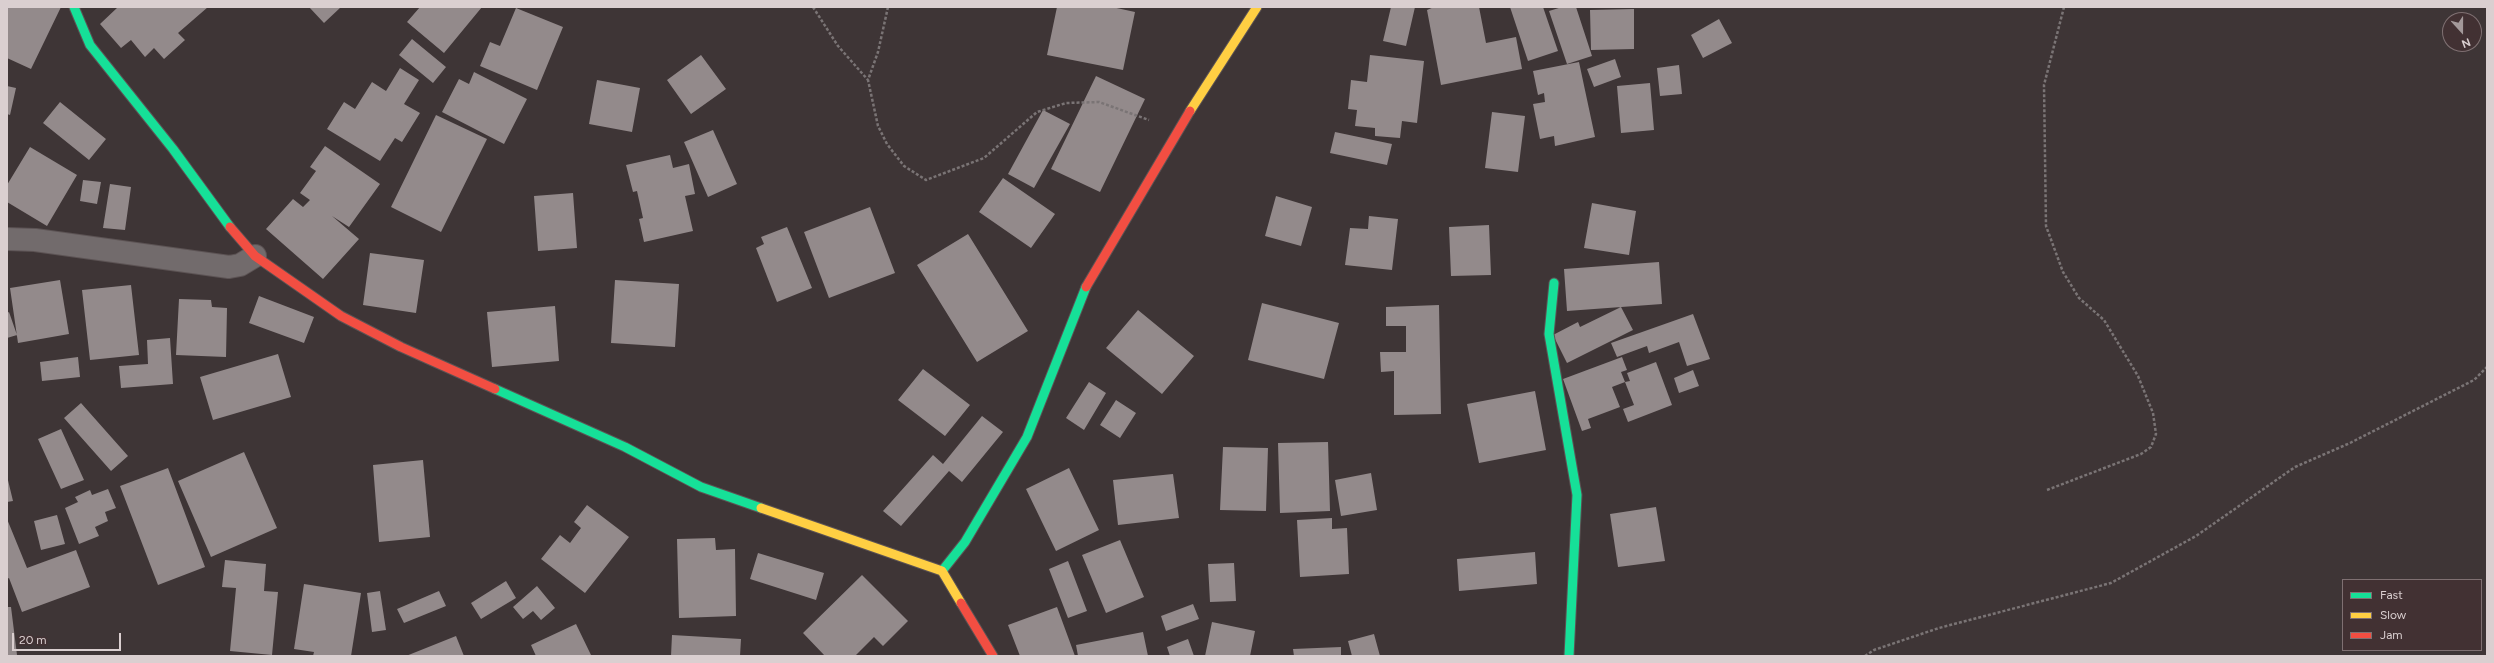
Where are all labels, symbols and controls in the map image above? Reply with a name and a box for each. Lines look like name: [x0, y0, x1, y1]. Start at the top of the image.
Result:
north arrow: [2442, 12, 2482, 52]
text: N: [2460, 35, 2472, 50]
legend: [2342, 579, 2482, 651]
text: Fast: [2380, 588, 2403, 602]
text: Slow: [2380, 608, 2406, 622]
scale bar: [14, 625, 123, 651]
text: Jam: [2380, 628, 2403, 642]
text: 20 m: [19, 633, 47, 647]

